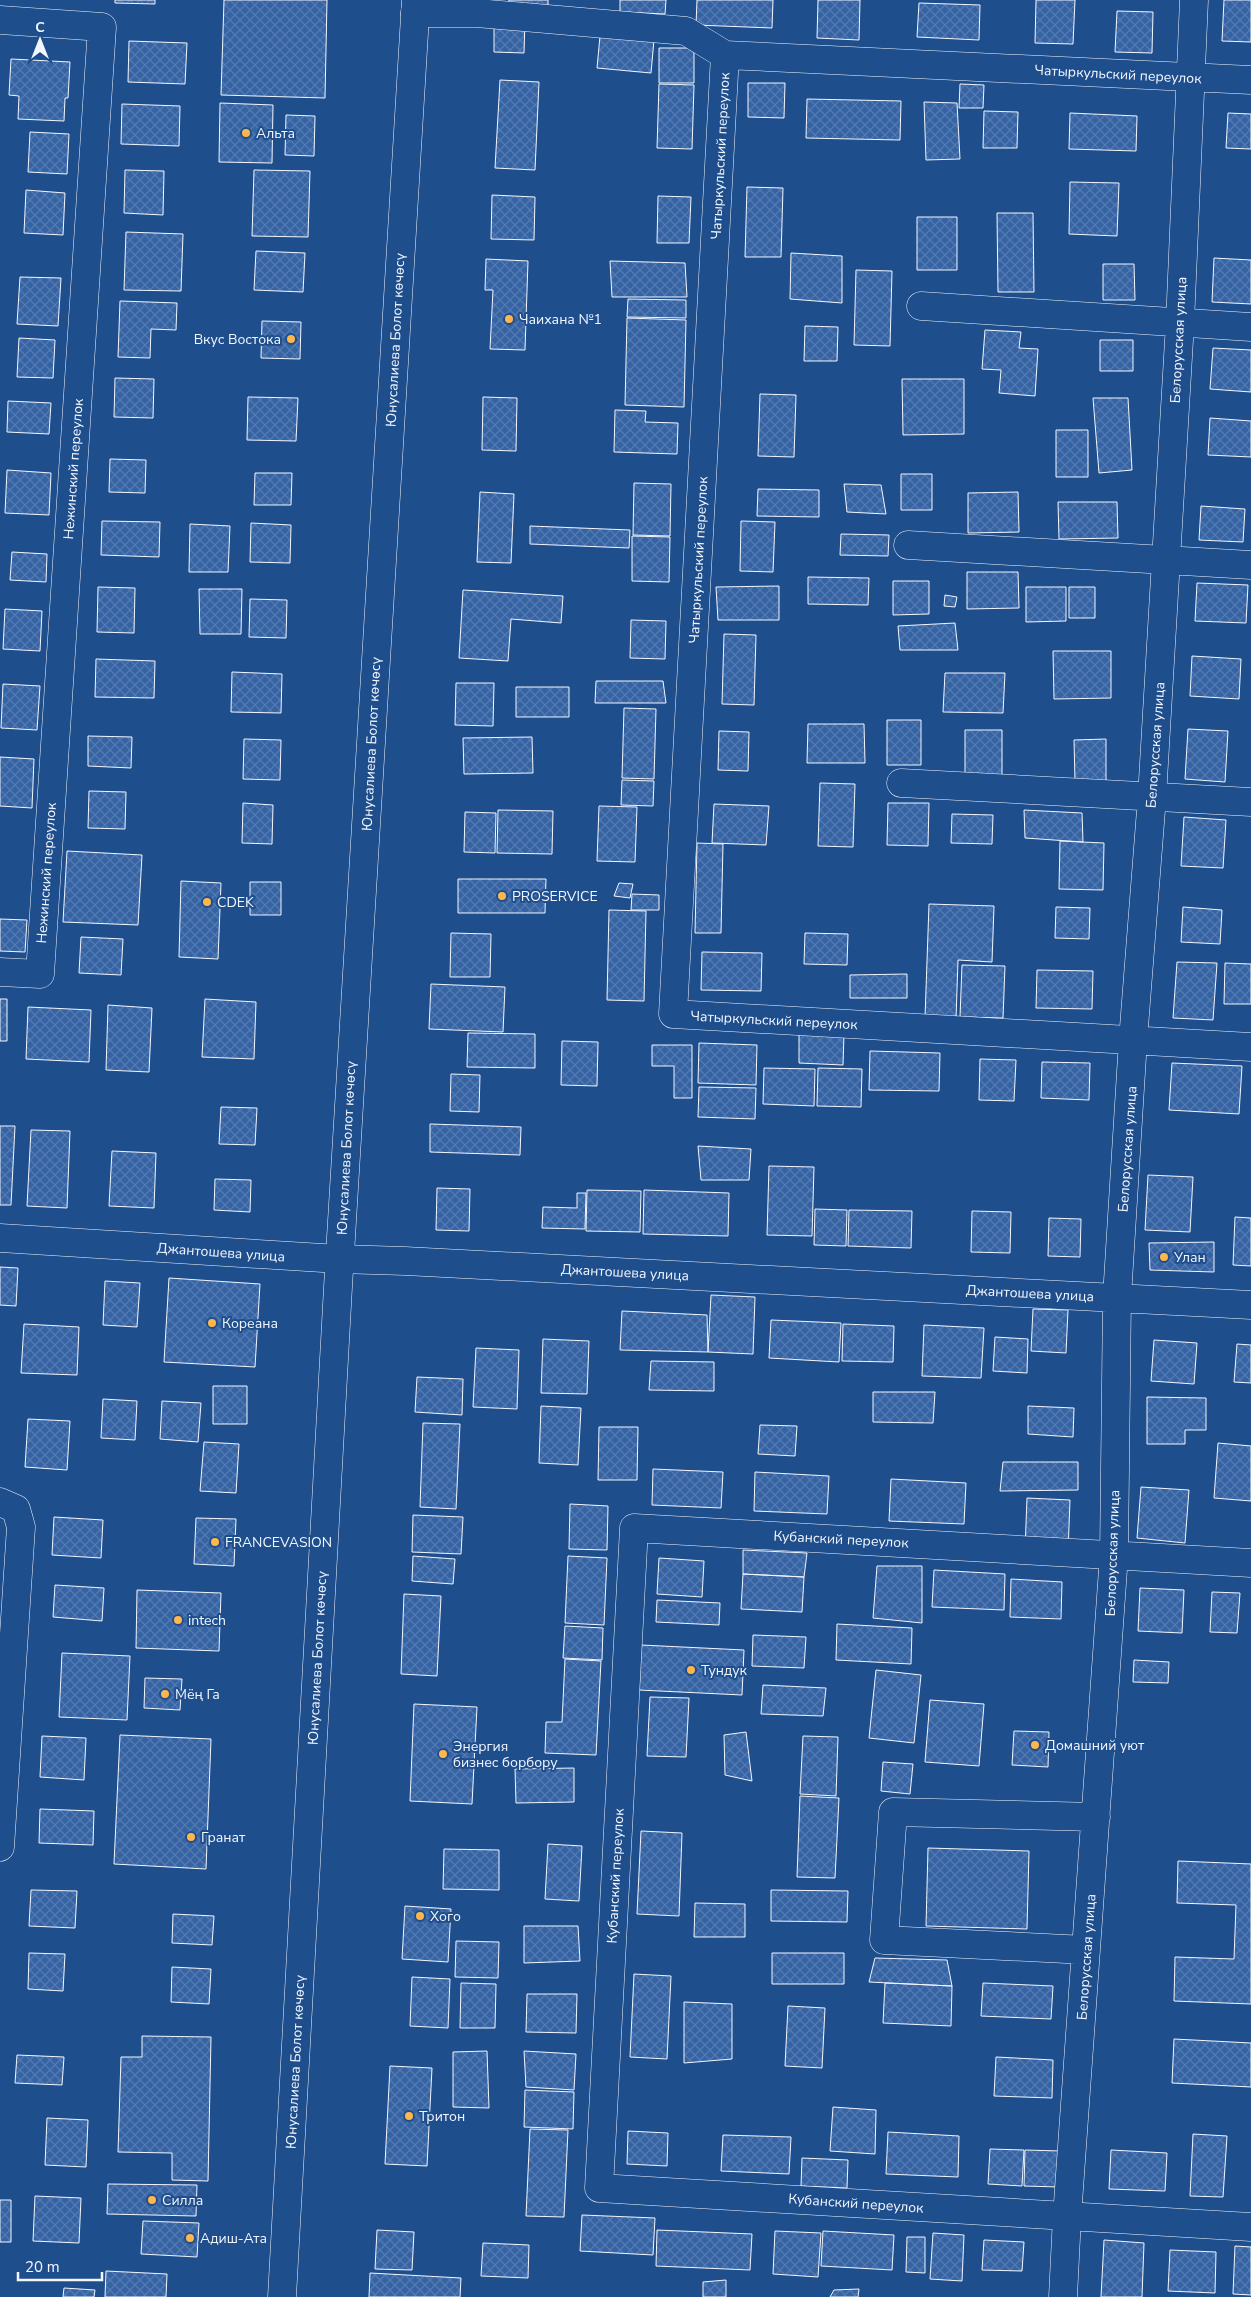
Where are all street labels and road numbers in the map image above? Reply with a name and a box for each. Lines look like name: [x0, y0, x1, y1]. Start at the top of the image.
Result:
street label: Чатыркульский переулок: [1034, 61, 1203, 88]
street label: Чатыркульский переулок: [707, 71, 734, 240]
street label: Юнусалиева Болот көчөсү: [381, 252, 410, 427]
street label: Белорусская улица: [1166, 276, 1191, 404]
street label: Нежинский переулок: [59, 397, 88, 540]
street label: Чатыркульский переулок: [685, 475, 712, 644]
street label: Юнусалиева Болот көчөсү: [357, 656, 386, 831]
street label: Белорусская улица: [1142, 681, 1169, 809]
street label: Нежинский переулок: [32, 801, 61, 944]
street label: Чатыркульский переулок: [690, 1007, 859, 1034]
street label: Юнусалиева Болот көчөсү: [332, 1060, 361, 1235]
street label: Белорусская улица: [1114, 1085, 1141, 1213]
street label: Джантошева улица: [156, 1239, 286, 1266]
street label: Джантошева улица: [560, 1260, 690, 1285]
street label: Джантошева улица: [965, 1281, 1095, 1306]
street label: Белорусская улица: [1101, 1489, 1124, 1617]
street label: Кубанский переулок: [773, 1526, 910, 1553]
street label: Юнусалиева Болот көчөсү: [303, 1570, 332, 1745]
street label: Кубанский переулок: [602, 1807, 629, 1944]
street label: Белорусская улица: [1073, 1893, 1100, 2021]
street label: Юнусалиева Болот көчөсү: [281, 1974, 310, 2149]
street label: Кубанский переулок: [788, 2189, 925, 2218]

